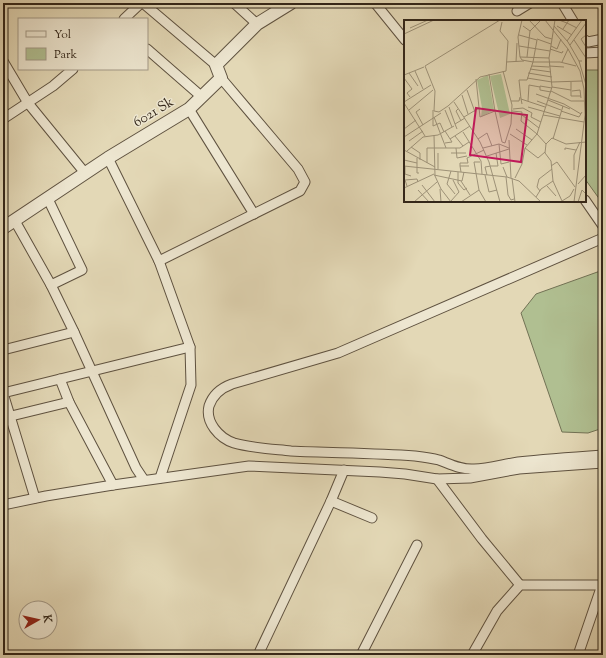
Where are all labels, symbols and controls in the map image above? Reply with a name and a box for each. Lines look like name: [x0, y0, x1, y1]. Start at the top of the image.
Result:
legend: [18, 18, 148, 70]
inset map: [404, 20, 586, 202]
text: Yol: [54, 26, 72, 44]
text: Park: [54, 46, 77, 64]
street label: 6021 Sk: [130, 93, 179, 133]
north arrow: [18, 600, 58, 640]
text: K: [38, 613, 55, 624]

